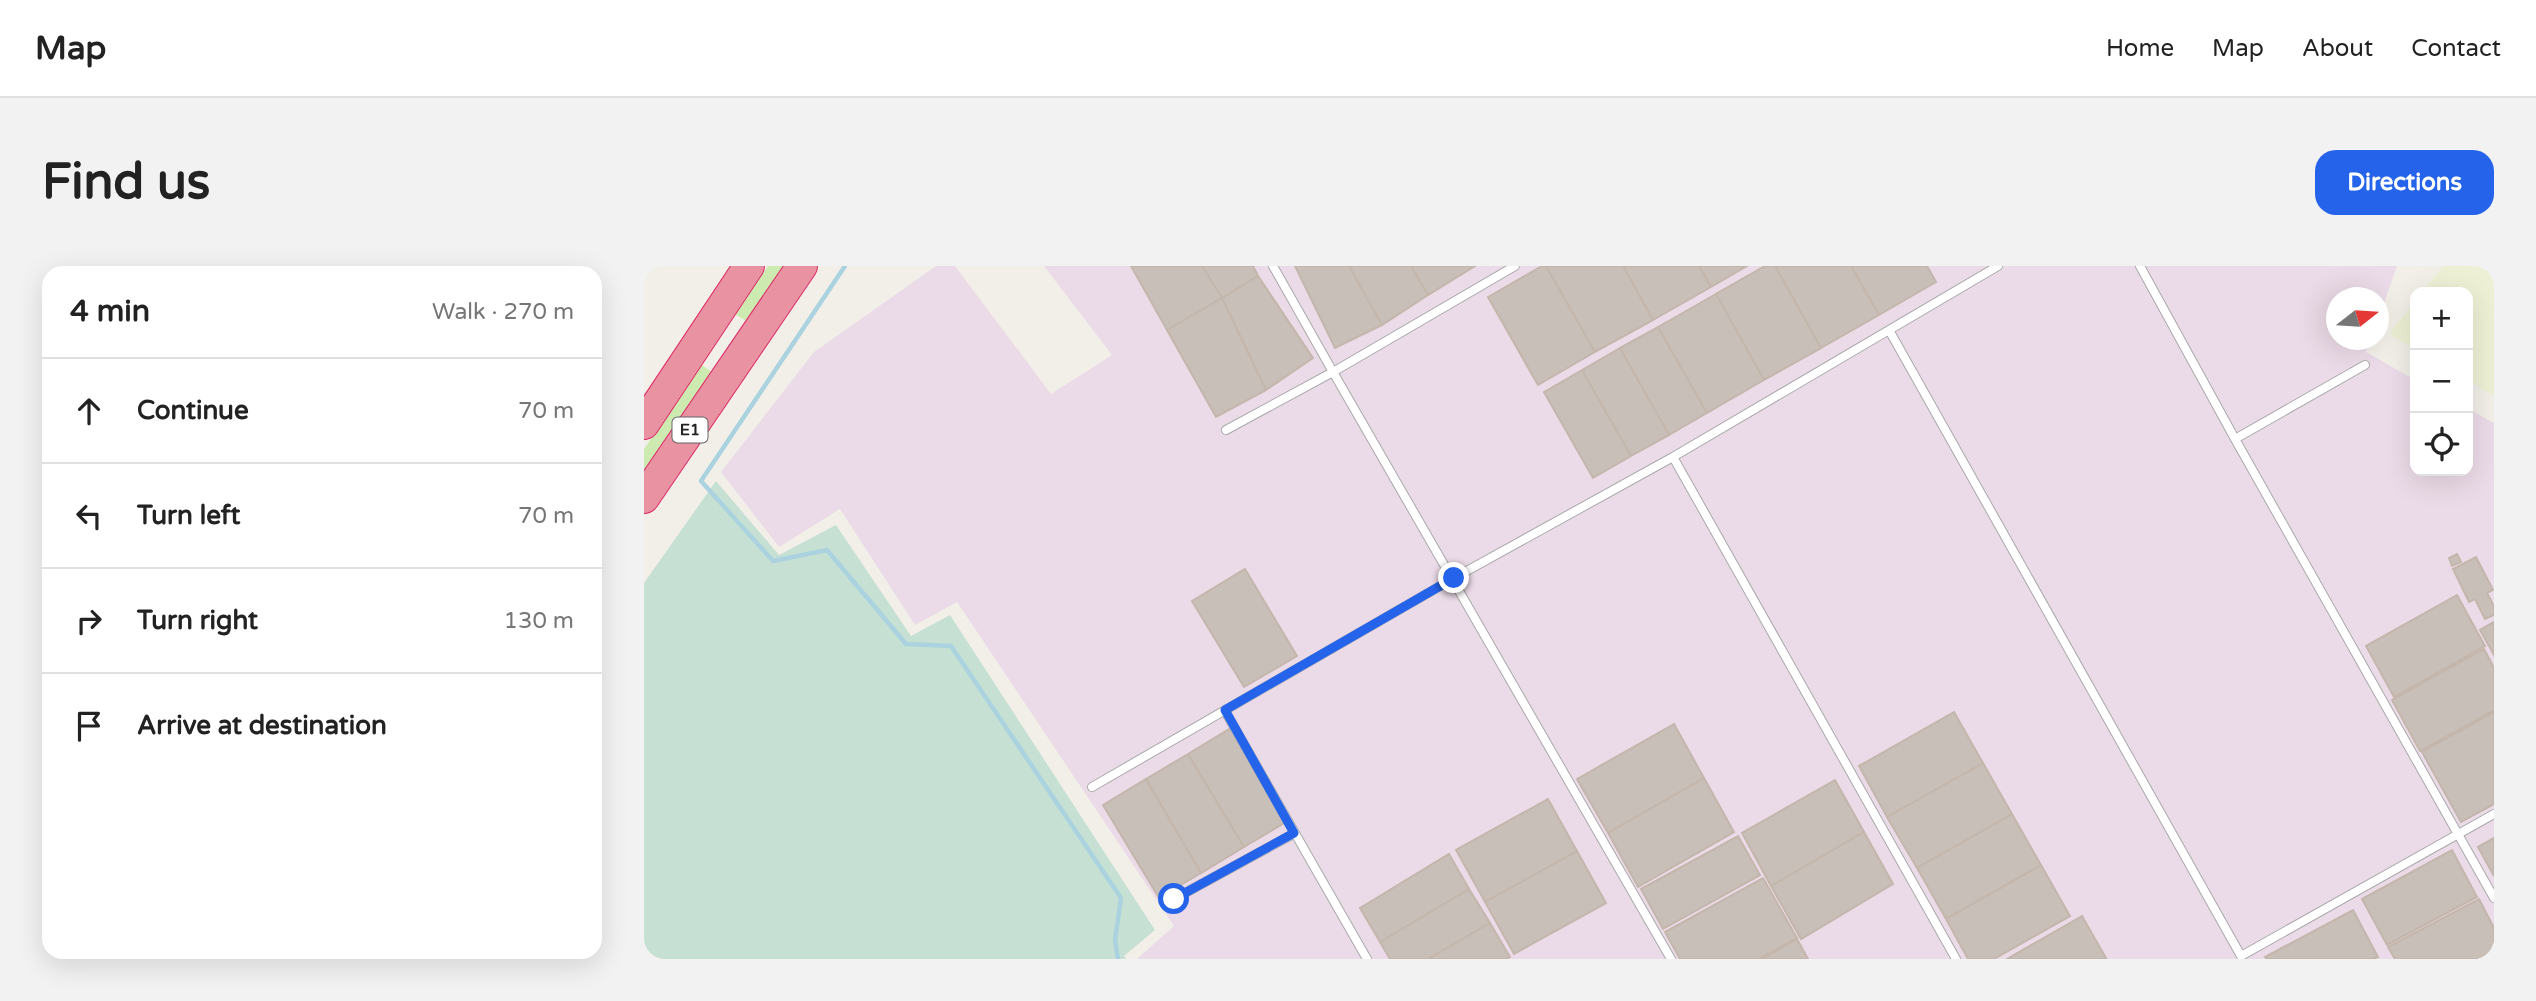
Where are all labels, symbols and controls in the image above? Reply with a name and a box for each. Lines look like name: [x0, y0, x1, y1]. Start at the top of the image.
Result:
text: Map: [35, 29, 106, 68]
text: Home: [2106, 34, 2174, 63]
text: Map: [2212, 34, 2264, 63]
text: About: [2302, 34, 2373, 63]
text: Contact: [2411, 34, 2501, 63]
button: Directions: [2315, 150, 2494, 215]
text: Find us: [42, 153, 210, 212]
north arrow: [2326, 287, 2389, 350]
map controls: [2410, 287, 2473, 476]
button: +: [2410, 287, 2473, 350]
text: 4 min: [70, 293, 150, 330]
text: Walk · 270 m: [432, 298, 574, 326]
button: −: [2410, 350, 2473, 413]
icon: ahead: [70, 392, 108, 430]
text: Continue: [137, 395, 249, 426]
text: 70 m: [518, 397, 574, 425]
button: locate: [2410, 413, 2473, 476]
road number: E1: [672, 418, 708, 442]
icon: left: [70, 497, 108, 535]
text: Turn left: [137, 500, 240, 531]
text: 70 m: [518, 502, 574, 530]
route end: [1438, 562, 1469, 593]
icon: right: [70, 602, 108, 640]
text: Turn right: [137, 605, 258, 636]
text: 130 m: [504, 607, 574, 635]
icon: arrive: [70, 707, 108, 745]
text: Arrive at destination: [137, 710, 387, 741]
route start: [1158, 883, 1189, 914]

